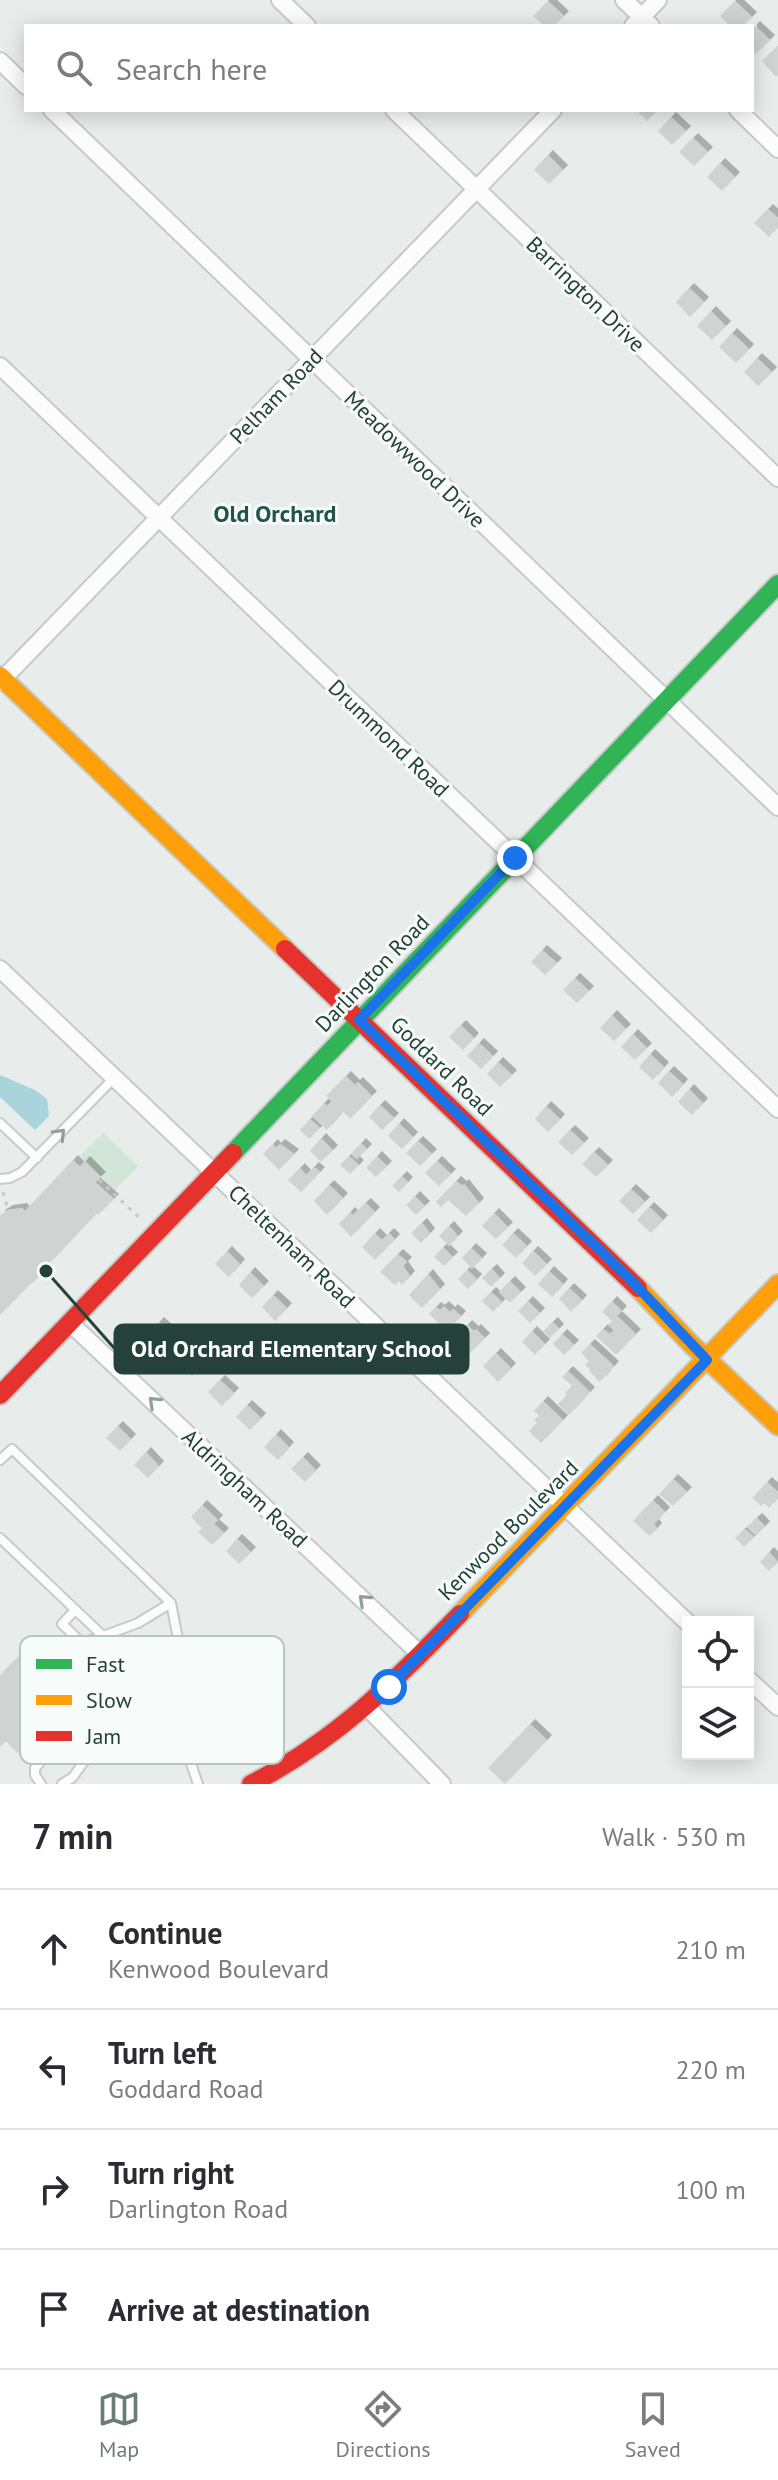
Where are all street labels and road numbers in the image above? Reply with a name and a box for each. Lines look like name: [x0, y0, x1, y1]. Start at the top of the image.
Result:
street label: Barrington Drive: [521, 230, 651, 358]
street label: Pelham Road: [223, 342, 329, 450]
street label: Meadowwood Drive: [339, 384, 491, 534]
street label: Drummond Road: [323, 673, 455, 803]
street label: Darlington Road: [309, 908, 435, 1038]
street label: Goddard Road: [385, 1010, 499, 1122]
street label: Cheltenham Road: [223, 1178, 361, 1314]
street label: Aldringham Road: [176, 1423, 314, 1553]
street label: Kenwood Boulevard: [432, 1454, 584, 1606]

